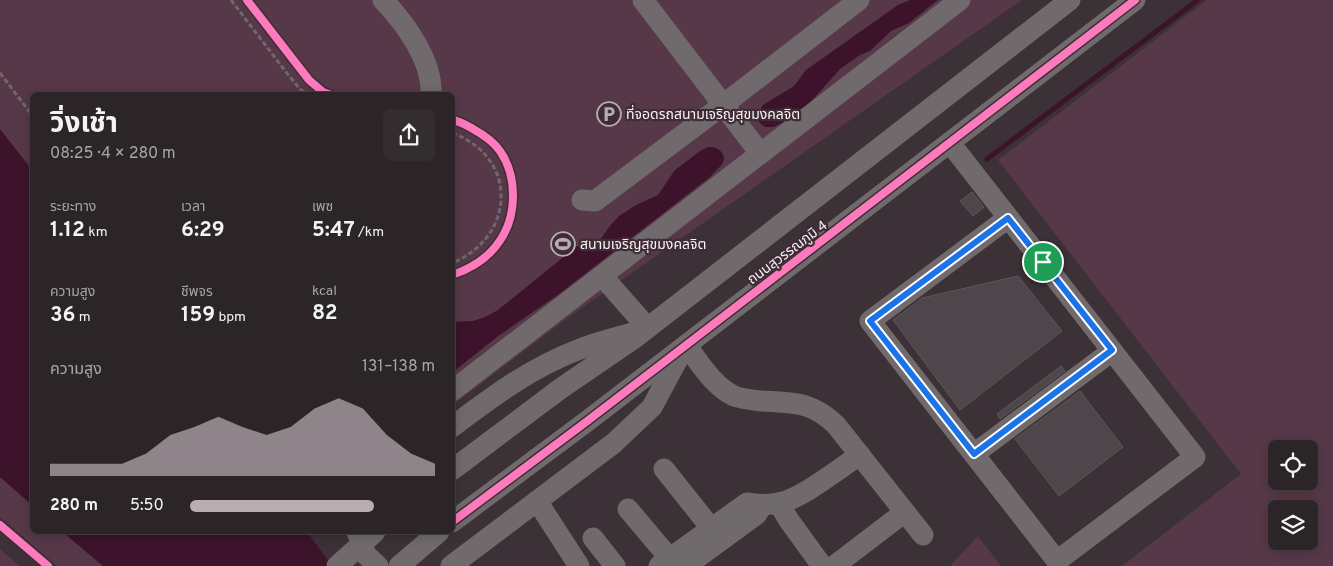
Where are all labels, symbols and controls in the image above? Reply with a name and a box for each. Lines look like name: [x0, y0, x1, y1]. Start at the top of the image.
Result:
parking icon: ที่จอดรถสนามเจริญสุขมงคลจิต: [596, 101, 622, 127]
place label: ที่จอดรถสนามเจริญสุขมงคลจิต: [626, 104, 800, 124]
text: วิ่งเช้า: [50, 107, 118, 143]
button: share: [383, 109, 435, 161]
text: 08:25 · 4 × 280 m: [50, 144, 176, 164]
text: ระยะทาง: [50, 199, 96, 216]
text: เวลา: [181, 199, 206, 216]
text: เพซ: [312, 199, 333, 216]
text: 1.12: [50, 217, 85, 244]
text: 6:29: [181, 217, 225, 244]
text: 5:47: [312, 217, 355, 244]
street label: ถนนสุวรรณภูมิ 4: [744, 218, 831, 289]
text: km: [85, 224, 108, 241]
text: /km: [355, 224, 384, 241]
sports icon: สนามเจริญสุขมงคลจิต: [550, 231, 576, 257]
place label: สนามเจริญสุขมงคลจิต: [580, 237, 706, 254]
pin: [1022, 241, 1064, 283]
icon: arrive: [1029, 248, 1057, 276]
text: kcal: [312, 283, 337, 300]
text: ความสูง: [50, 284, 95, 301]
text: ชีพจร: [181, 284, 213, 301]
text: 82: [312, 300, 338, 327]
text: 36: [50, 302, 76, 329]
text: 159: [181, 302, 215, 329]
text: m: [76, 309, 91, 326]
text: bpm: [215, 309, 246, 326]
text: 131–138 m: [362, 357, 435, 377]
text: ความสูง: [50, 360, 102, 380]
map controls: [1268, 440, 1318, 550]
button: locate: [1268, 440, 1318, 490]
text: 280 m: [50, 496, 98, 516]
text: 5:50: [130, 496, 164, 516]
button: layers: [1268, 500, 1318, 550]

